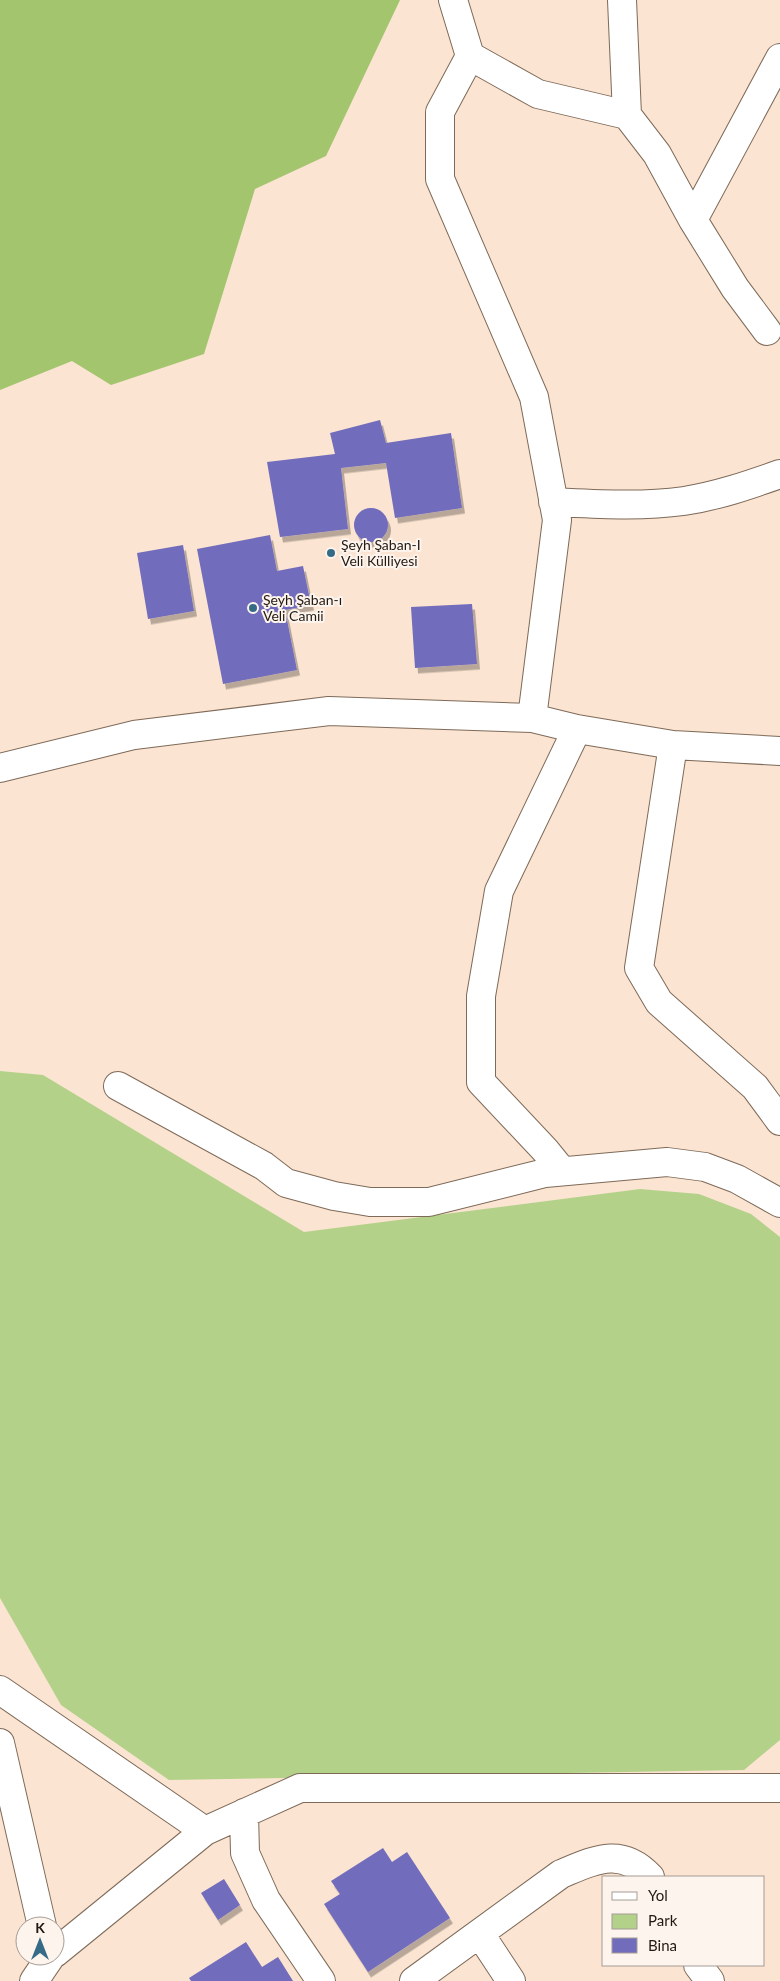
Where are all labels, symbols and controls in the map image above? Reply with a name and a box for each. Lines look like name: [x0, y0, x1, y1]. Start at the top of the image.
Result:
place label: Şeyh Şaban-I Veli Külliyesi: [341, 536, 421, 569]
marker: Şeyh Şaban-I Veli Külliyesi: [325, 547, 337, 559]
place label: Şeyh Şaban-ı Veli Camii: [263, 591, 342, 624]
marker: Şeyh Şaban-ı Veli Camii: [247, 602, 259, 614]
legend: [602, 1876, 765, 1966]
text: Yol: [648, 1886, 668, 1904]
text: Park: [648, 1911, 678, 1929]
north arrow: [15, 1916, 65, 1966]
text: K: [35, 1919, 45, 1936]
text: Bina: [648, 1936, 677, 1954]

